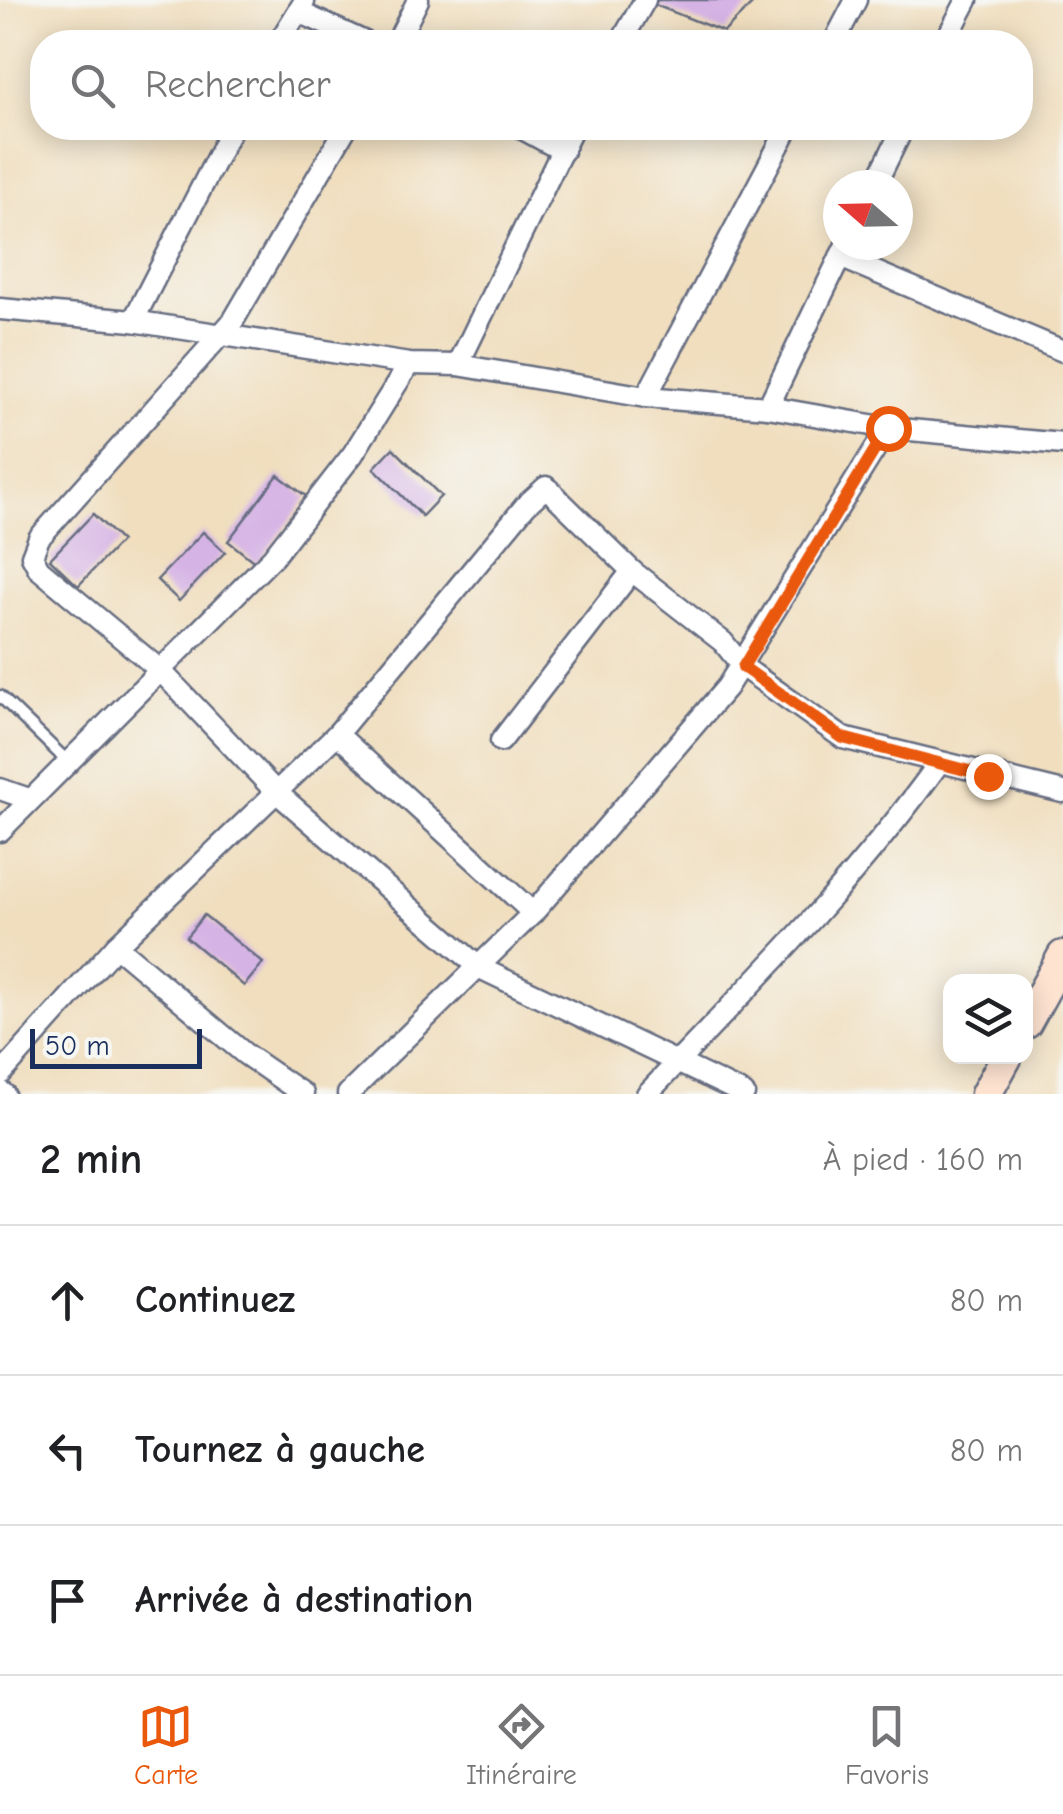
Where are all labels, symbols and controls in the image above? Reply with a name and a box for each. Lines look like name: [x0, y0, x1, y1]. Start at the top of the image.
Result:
search box: [30, 30, 1033, 140]
icon: search: [65, 58, 120, 113]
text: Rechercher: [145, 63, 331, 107]
north arrow: [823, 170, 913, 260]
route start: [866, 406, 912, 452]
route end: [966, 754, 1012, 800]
map controls: [943, 974, 1033, 1064]
button: layers: [943, 974, 1033, 1064]
scale bar: [30, 1024, 202, 1068]
text: 50 m: [45, 1030, 110, 1062]
text: 2 min: [40, 1135, 142, 1184]
text: À pied · 160 m: [823, 1141, 1023, 1178]
icon: ahead: [40, 1273, 95, 1328]
text: Continuez: [135, 1278, 295, 1322]
text: 80 m: [950, 1282, 1023, 1319]
icon: left: [40, 1423, 95, 1478]
text: Tournez à gauche: [135, 1428, 425, 1472]
text: 80 m: [950, 1432, 1023, 1469]
icon: arrive: [40, 1573, 95, 1628]
text: Arrivée à destination: [135, 1578, 473, 1622]
tab: Carte: [134, 1699, 198, 1791]
tab: Itinéraire: [466, 1699, 577, 1791]
tab: Favoris: [845, 1699, 929, 1791]

